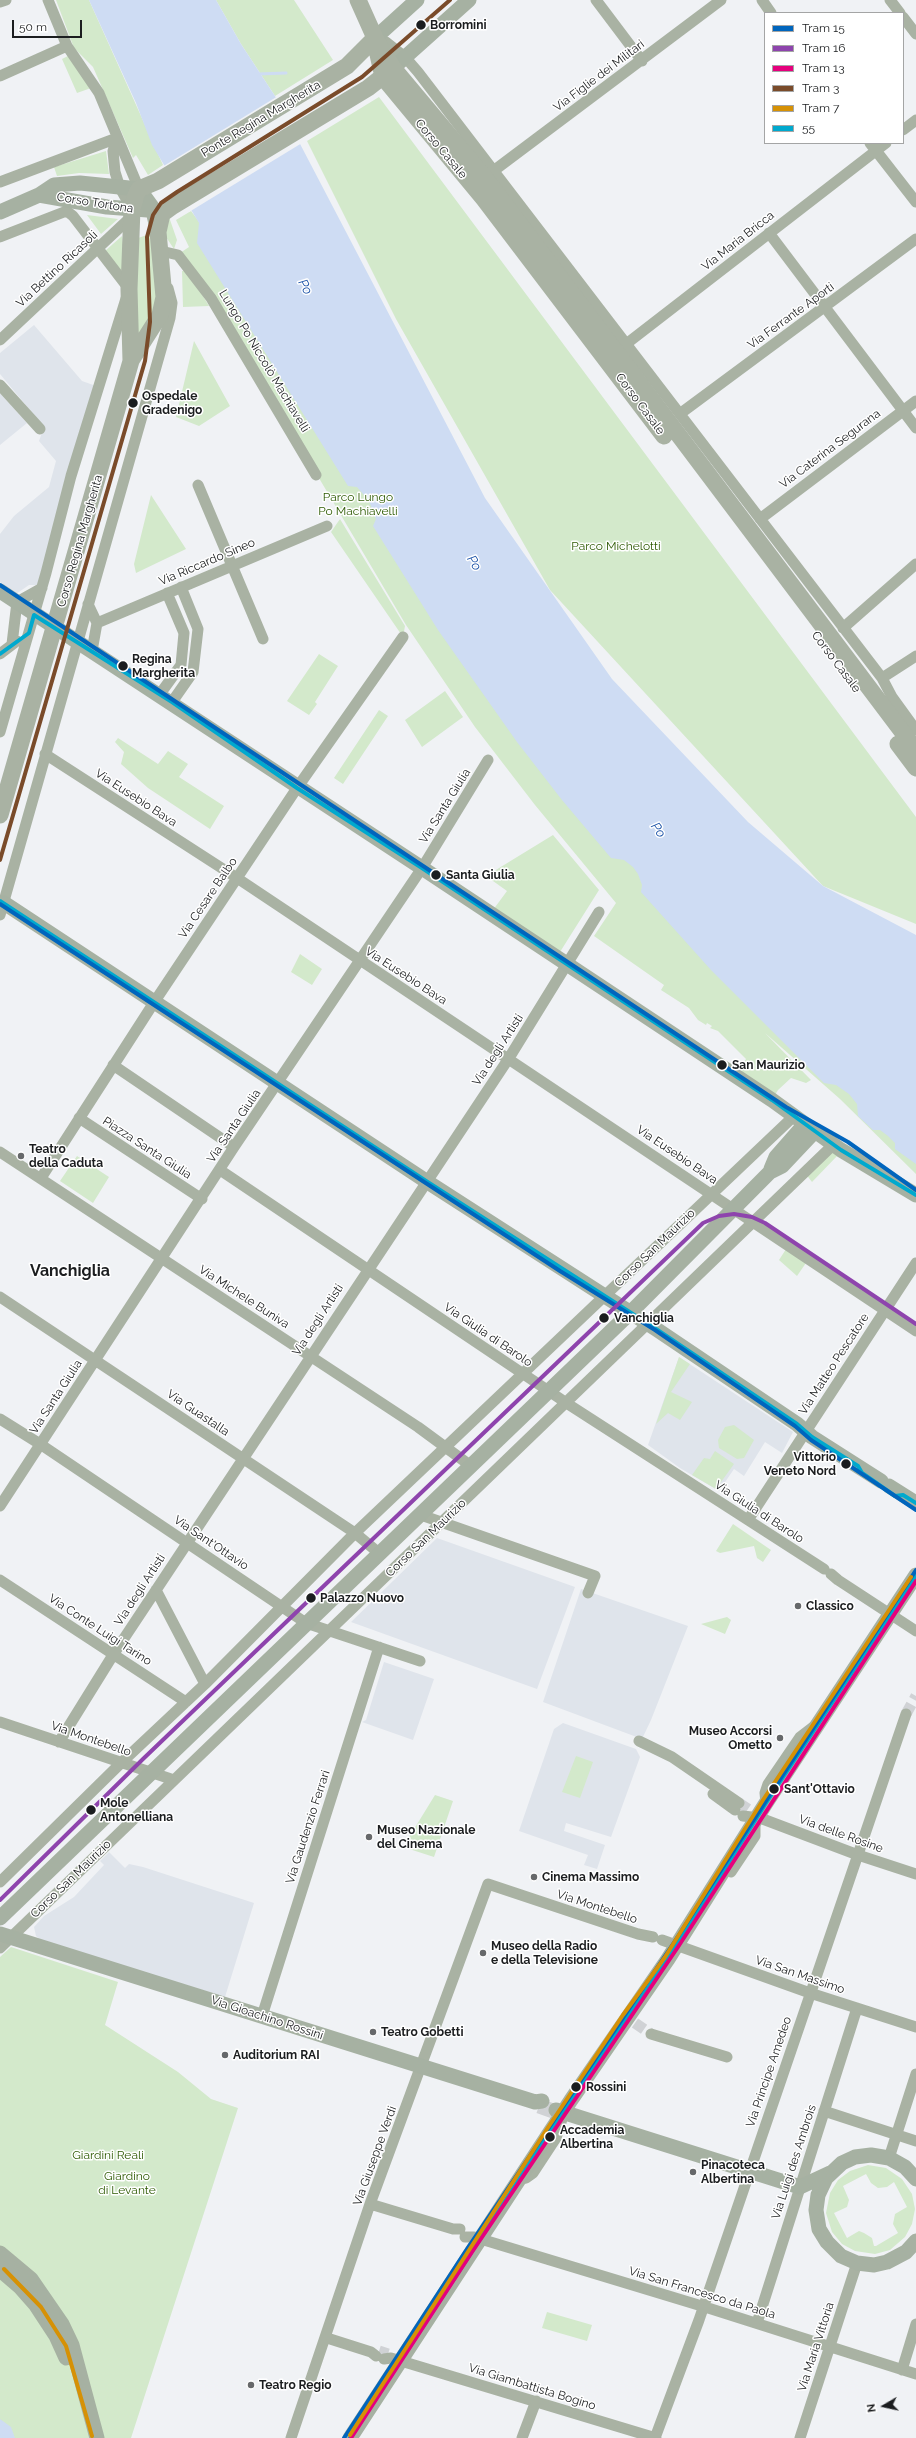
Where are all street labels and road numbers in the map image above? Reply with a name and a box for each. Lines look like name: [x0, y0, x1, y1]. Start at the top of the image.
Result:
street label: Via Figlie dei Militari: [551, 37, 647, 115]
street label: Ponte Regina Margherita: [199, 78, 323, 160]
street label: Corso Casale: [412, 116, 470, 182]
street label: Corso Tortona: [56, 190, 134, 216]
street label: Via Maria Bricca: [699, 208, 777, 274]
street label: Via Bettino Ricasoli: [13, 228, 101, 310]
street label: Via Ferrante Aporti: [745, 280, 837, 352]
street label: Lungo Po Niccolò Machiavelli: [216, 287, 312, 435]
street label: Corso Casale: [612, 371, 668, 437]
street label: Via Caterina Segurana: [777, 406, 883, 492]
street label: Corso Regina Margherita: [54, 473, 106, 609]
street label: Via Riccardo Sineo: [157, 535, 257, 589]
street label: Corso Casale: [808, 629, 864, 695]
street label: Via Eusebio Bava: [92, 766, 180, 830]
street label: Via Santa Giulia: [416, 766, 474, 846]
street label: Via Cesare Balbo: [176, 855, 240, 941]
street label: Via Eusebio Bava: [362, 944, 450, 1008]
street label: Via degli Artisti: [469, 1011, 527, 1089]
street label: Via Santa Giulia: [204, 1087, 264, 1165]
street label: Piazza Santa Giulia: [100, 1114, 194, 1182]
street label: Via Eusebio Bava: [634, 1123, 720, 1187]
street label: Corso San Maurizio: [612, 1206, 698, 1290]
street label: Via Michele Buniva: [196, 1262, 292, 1332]
street label: Via degli Artisti: [289, 1281, 347, 1359]
street label: Via Giulia di Barolo: [441, 1300, 535, 1370]
street label: Via Matteo Pescatore: [796, 1311, 872, 1417]
street label: Via Santa Giulia: [27, 1357, 85, 1437]
street label: Via Guastalla: [164, 1387, 232, 1439]
street label: Via Giulia di Barolo: [712, 1478, 806, 1546]
street label: Corso San Maurizio: [383, 1496, 469, 1580]
street label: Via Sant'Ottavio: [171, 1513, 251, 1573]
street label: Via degli Artisti: [111, 1551, 169, 1629]
street label: Via Conte Luigi Tarino: [46, 1591, 154, 1669]
street label: Via Montebello: [49, 1719, 133, 1759]
street label: Via Gaudenzio Ferrari: [283, 1769, 333, 1885]
street label: Via delle Rosine: [797, 1812, 885, 1856]
street label: Corso San Maurizio: [28, 1837, 114, 1921]
street label: Via Montebello: [555, 1887, 639, 1927]
street label: Via San Massimo: [753, 1953, 847, 1997]
street label: Via Gioachino Rossini: [209, 1993, 325, 2043]
street label: Via Principe Amedeo: [743, 2015, 795, 2129]
street label: Via Luigi des Ambrois: [769, 2103, 819, 2221]
street label: Via Giuseppe Verdi: [350, 2104, 400, 2208]
street label: Via San Francesco da Paola: [627, 2264, 777, 2322]
street label: Via Maria Vittoria: [795, 2301, 837, 2393]
street label: Via Giambattista Bogino: [467, 2361, 597, 2413]

